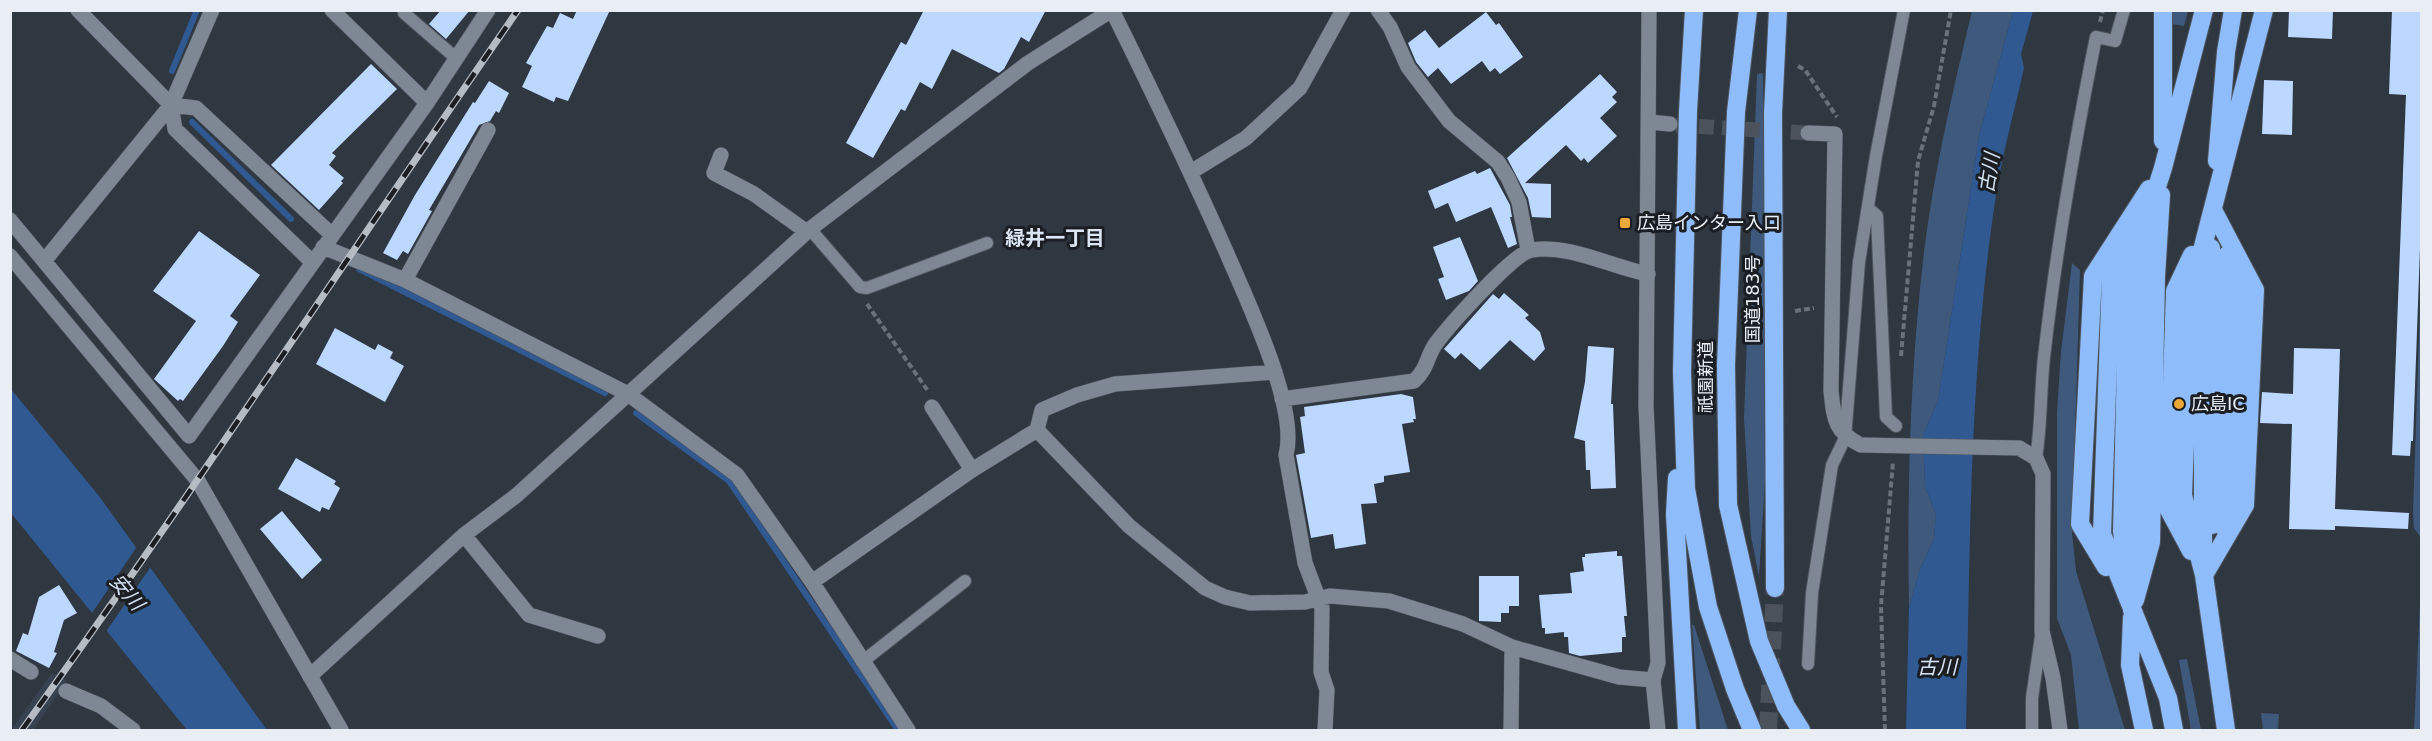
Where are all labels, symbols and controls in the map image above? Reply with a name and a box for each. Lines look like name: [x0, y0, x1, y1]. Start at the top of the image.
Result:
water label: 古川: [1974, 149, 2004, 195]
place label: 広島インター入口: [1637, 212, 1781, 233]
marker: 広島インター入口: [1618, 216, 1632, 230]
district label: 緑井一丁目: [1005, 226, 1105, 250]
street label: 国道183号: [1742, 255, 1763, 343]
street label: 祇園新道: [1695, 341, 1716, 413]
place label: 広島IC: [2191, 393, 2245, 414]
marker: 広島IC: [2172, 397, 2186, 411]
water label: 安川: [105, 569, 150, 617]
water label: 古川: [1917, 655, 1959, 679]

